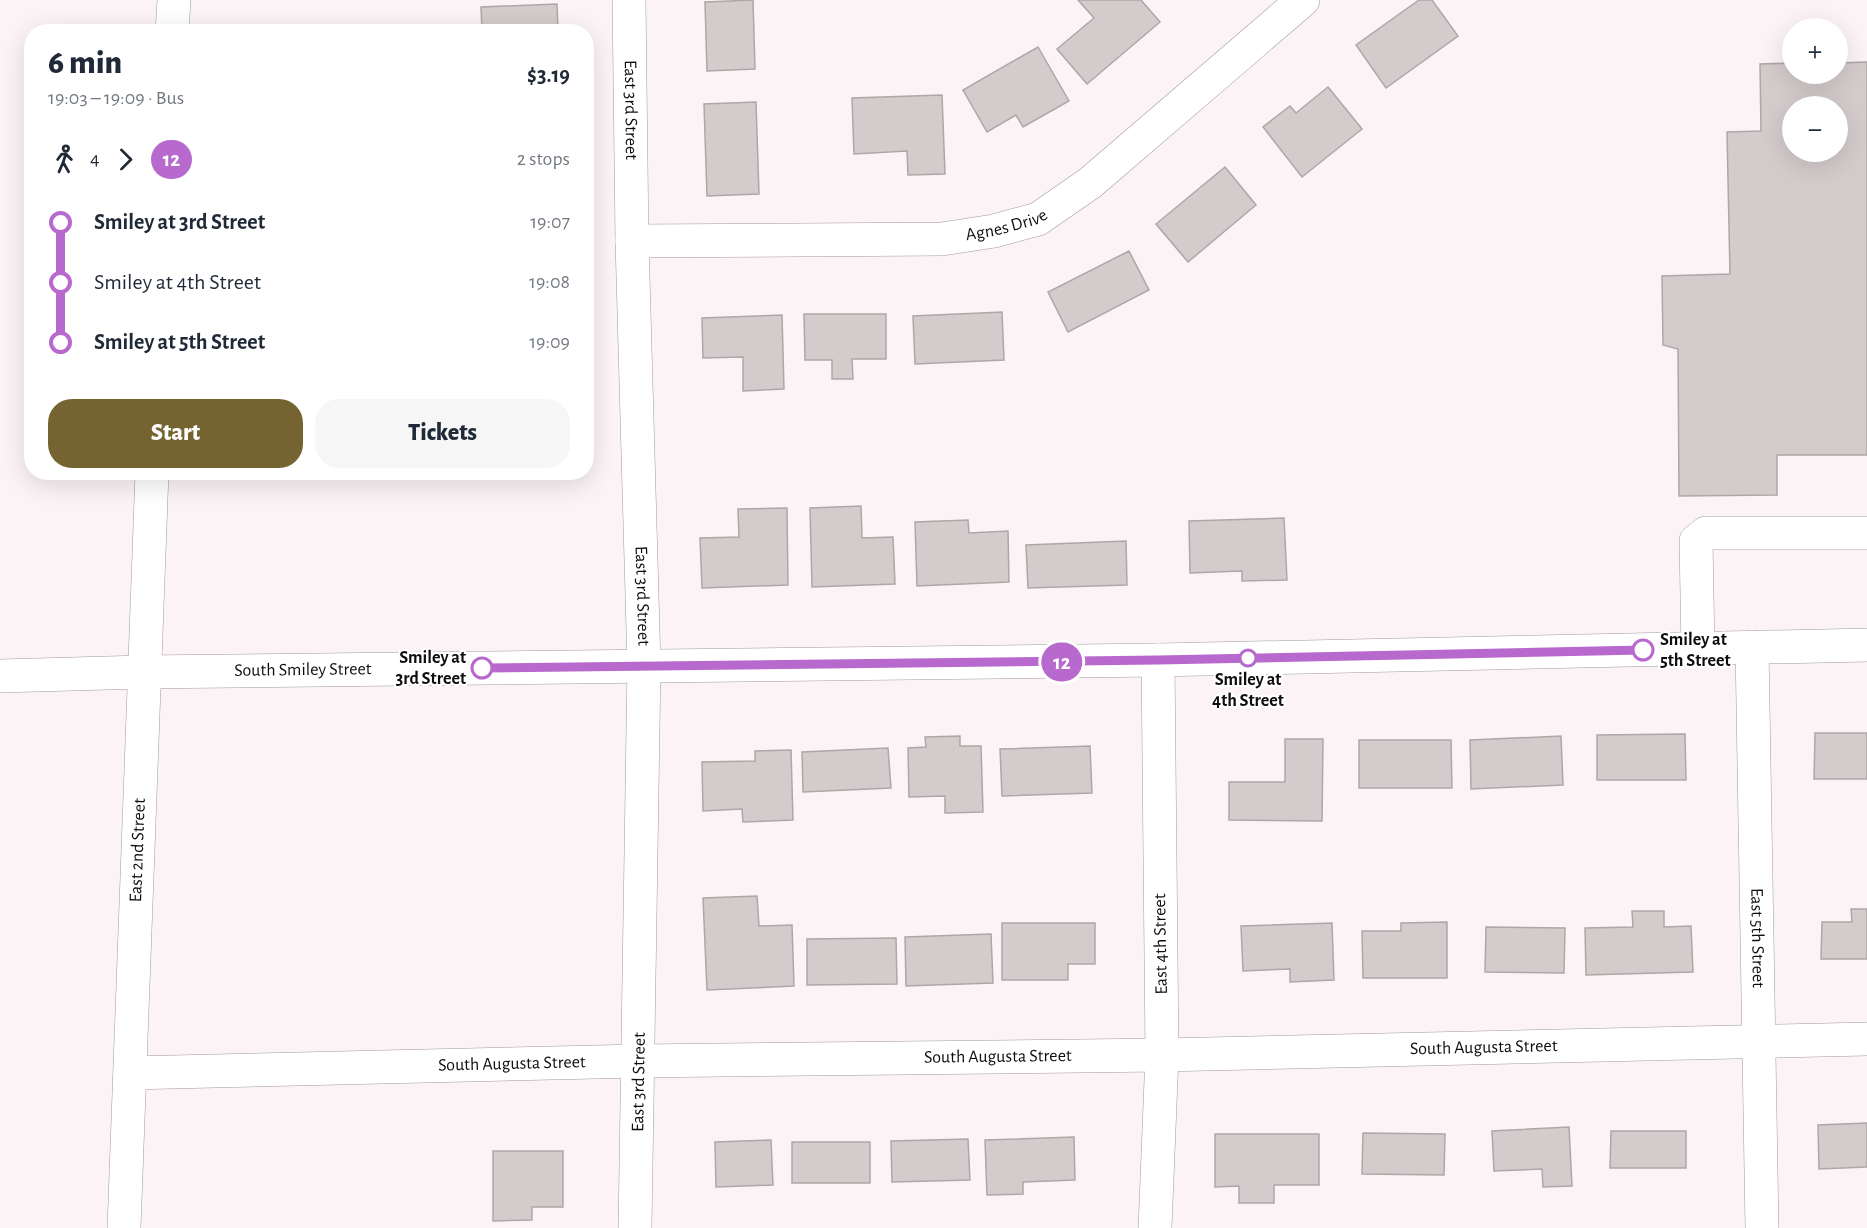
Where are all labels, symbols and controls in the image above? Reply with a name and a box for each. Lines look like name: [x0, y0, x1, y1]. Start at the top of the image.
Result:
map controls: [1782, 18, 1848, 162]
button: +: [1782, 18, 1848, 84]
text: 6 min: [48, 47, 122, 80]
street label: East 3rd Street: [621, 60, 640, 160]
text: $3.19: [527, 64, 570, 86]
text: 19:03 – 19:09 · Bus: [48, 88, 184, 108]
button: −: [1782, 96, 1848, 162]
icon: walk: [48, 143, 81, 176]
icon: forward: [109, 143, 142, 176]
text: 4: [90, 149, 100, 169]
text: 12: [163, 149, 180, 170]
text: 2 stops: [517, 149, 570, 169]
street label: Agnes Drive: [964, 206, 1051, 244]
text: Smiley at 3rd Street: [94, 211, 265, 233]
text: 19:07: [530, 212, 570, 232]
text: Smiley at 4th Street: [94, 271, 261, 293]
text: 19:08: [529, 272, 570, 292]
text: Smiley at 5th Street: [94, 331, 265, 353]
text: 19:09: [529, 332, 570, 352]
button: Start: [48, 399, 303, 468]
button: Tickets: [315, 399, 570, 468]
street label: East 3rd Street: [632, 546, 652, 646]
place label: Smiley at 5th Street: [1660, 631, 1731, 670]
marker: Smiley at 5th Street: [1632, 639, 1654, 661]
line badge: 12: [1035, 642, 1089, 682]
place label: Smiley at 3rd Street: [395, 649, 466, 688]
marker: Smiley at 4th Street: [1239, 649, 1257, 667]
text: 12: [1053, 652, 1071, 673]
marker: Smiley at 3rd Street: [471, 657, 493, 679]
street label: South Smiley Street: [234, 660, 372, 680]
place label: Smiley at 4th Street: [1212, 671, 1284, 710]
street label: East 2nd Street: [127, 798, 149, 903]
street label: East 5th Street: [1747, 888, 1767, 988]
street label: East 4th Street: [1151, 893, 1171, 995]
street label: East 3rd Street: [629, 1032, 649, 1132]
street label: South Augusta Street: [1410, 1037, 1558, 1058]
street label: South Augusta Street: [924, 1047, 1072, 1067]
street label: South Augusta Street: [438, 1053, 586, 1075]

